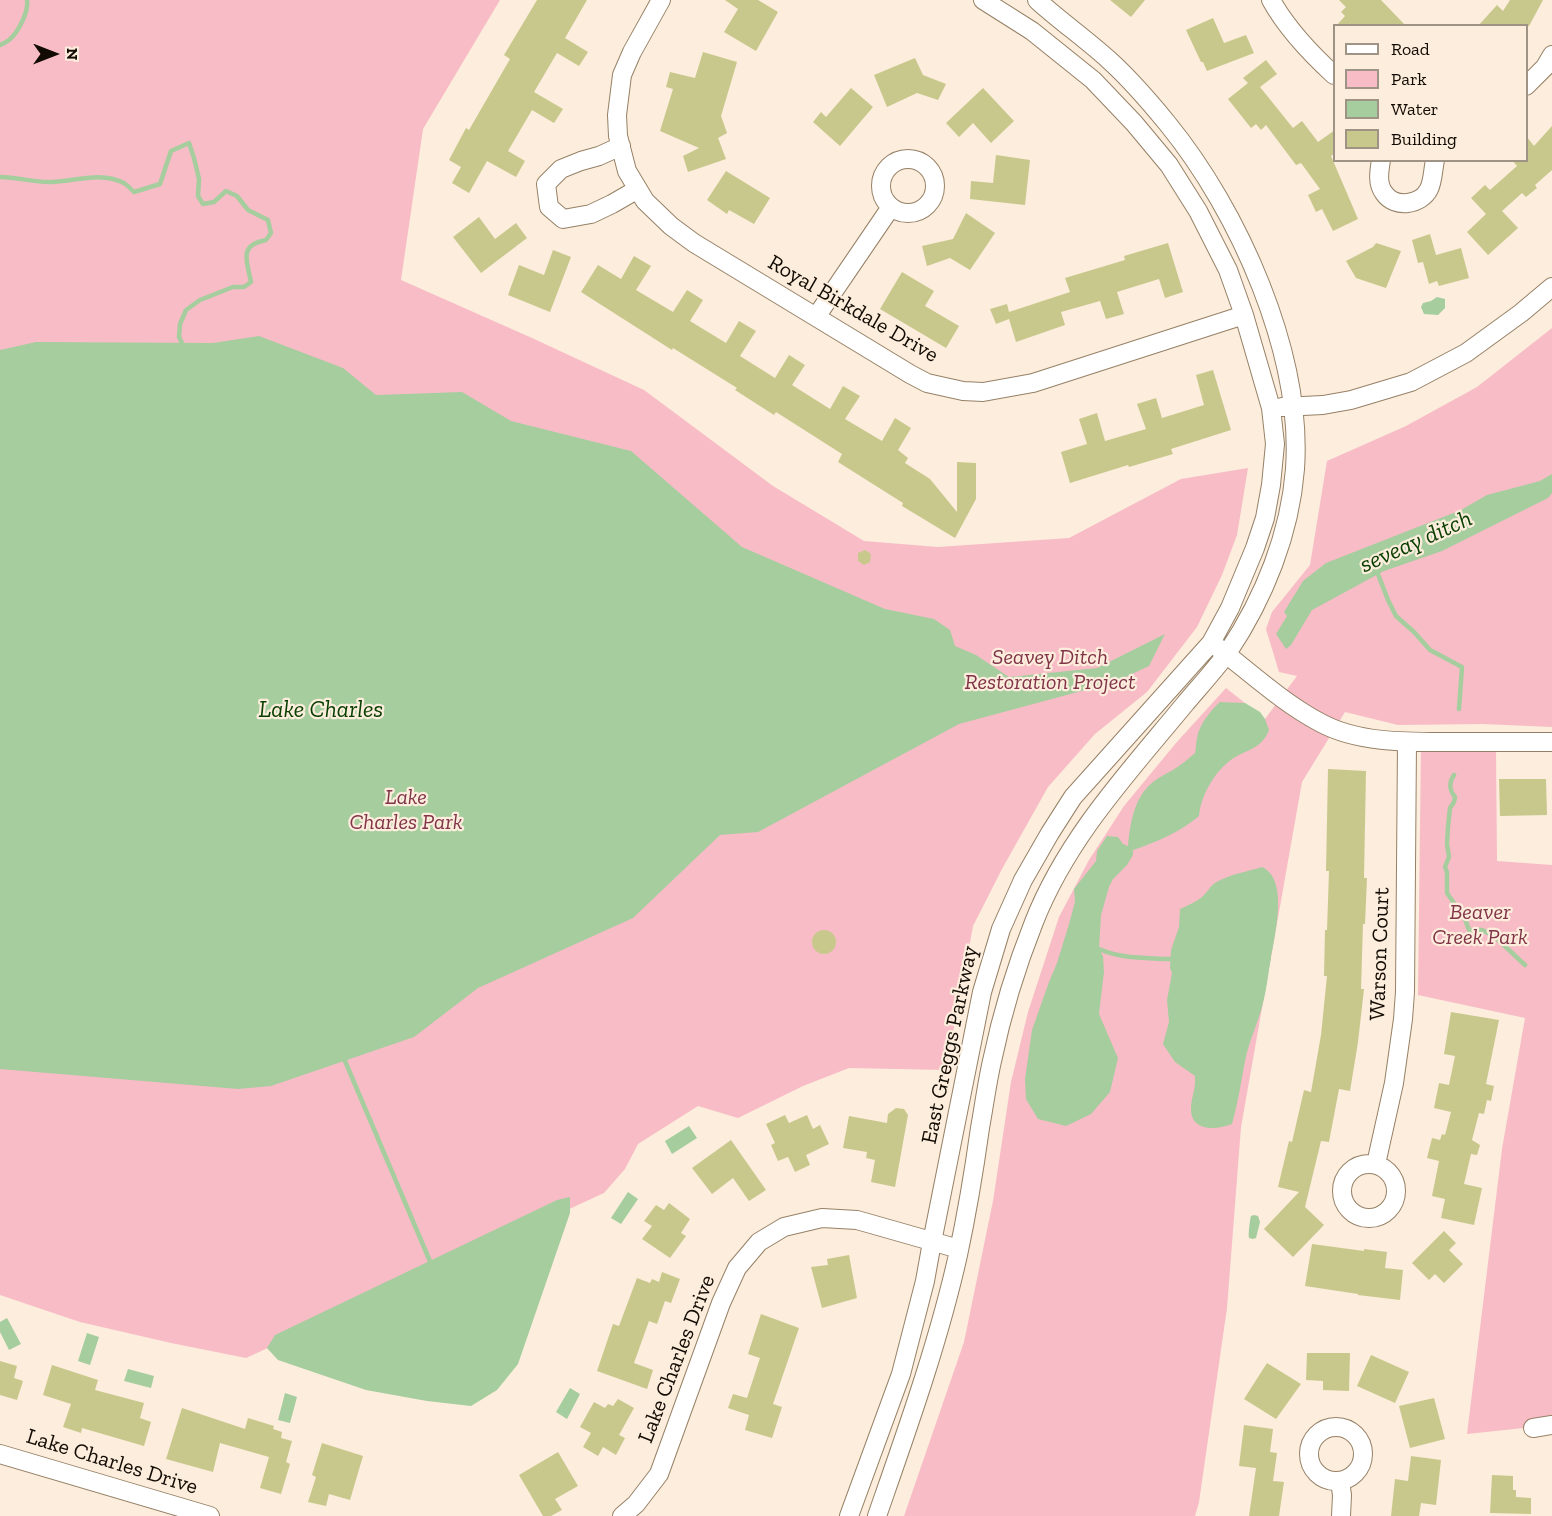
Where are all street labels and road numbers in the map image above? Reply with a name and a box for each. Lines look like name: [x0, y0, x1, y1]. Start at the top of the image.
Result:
street label: Royal Birkdale Drive: [763, 249, 943, 369]
street label: Warson Court: [1364, 887, 1396, 1021]
street label: East Greggs Parkway: [916, 944, 984, 1146]
street label: Lake Charles Drive: [633, 1271, 721, 1447]
street label: Lake Charles Drive: [23, 1423, 201, 1501]

